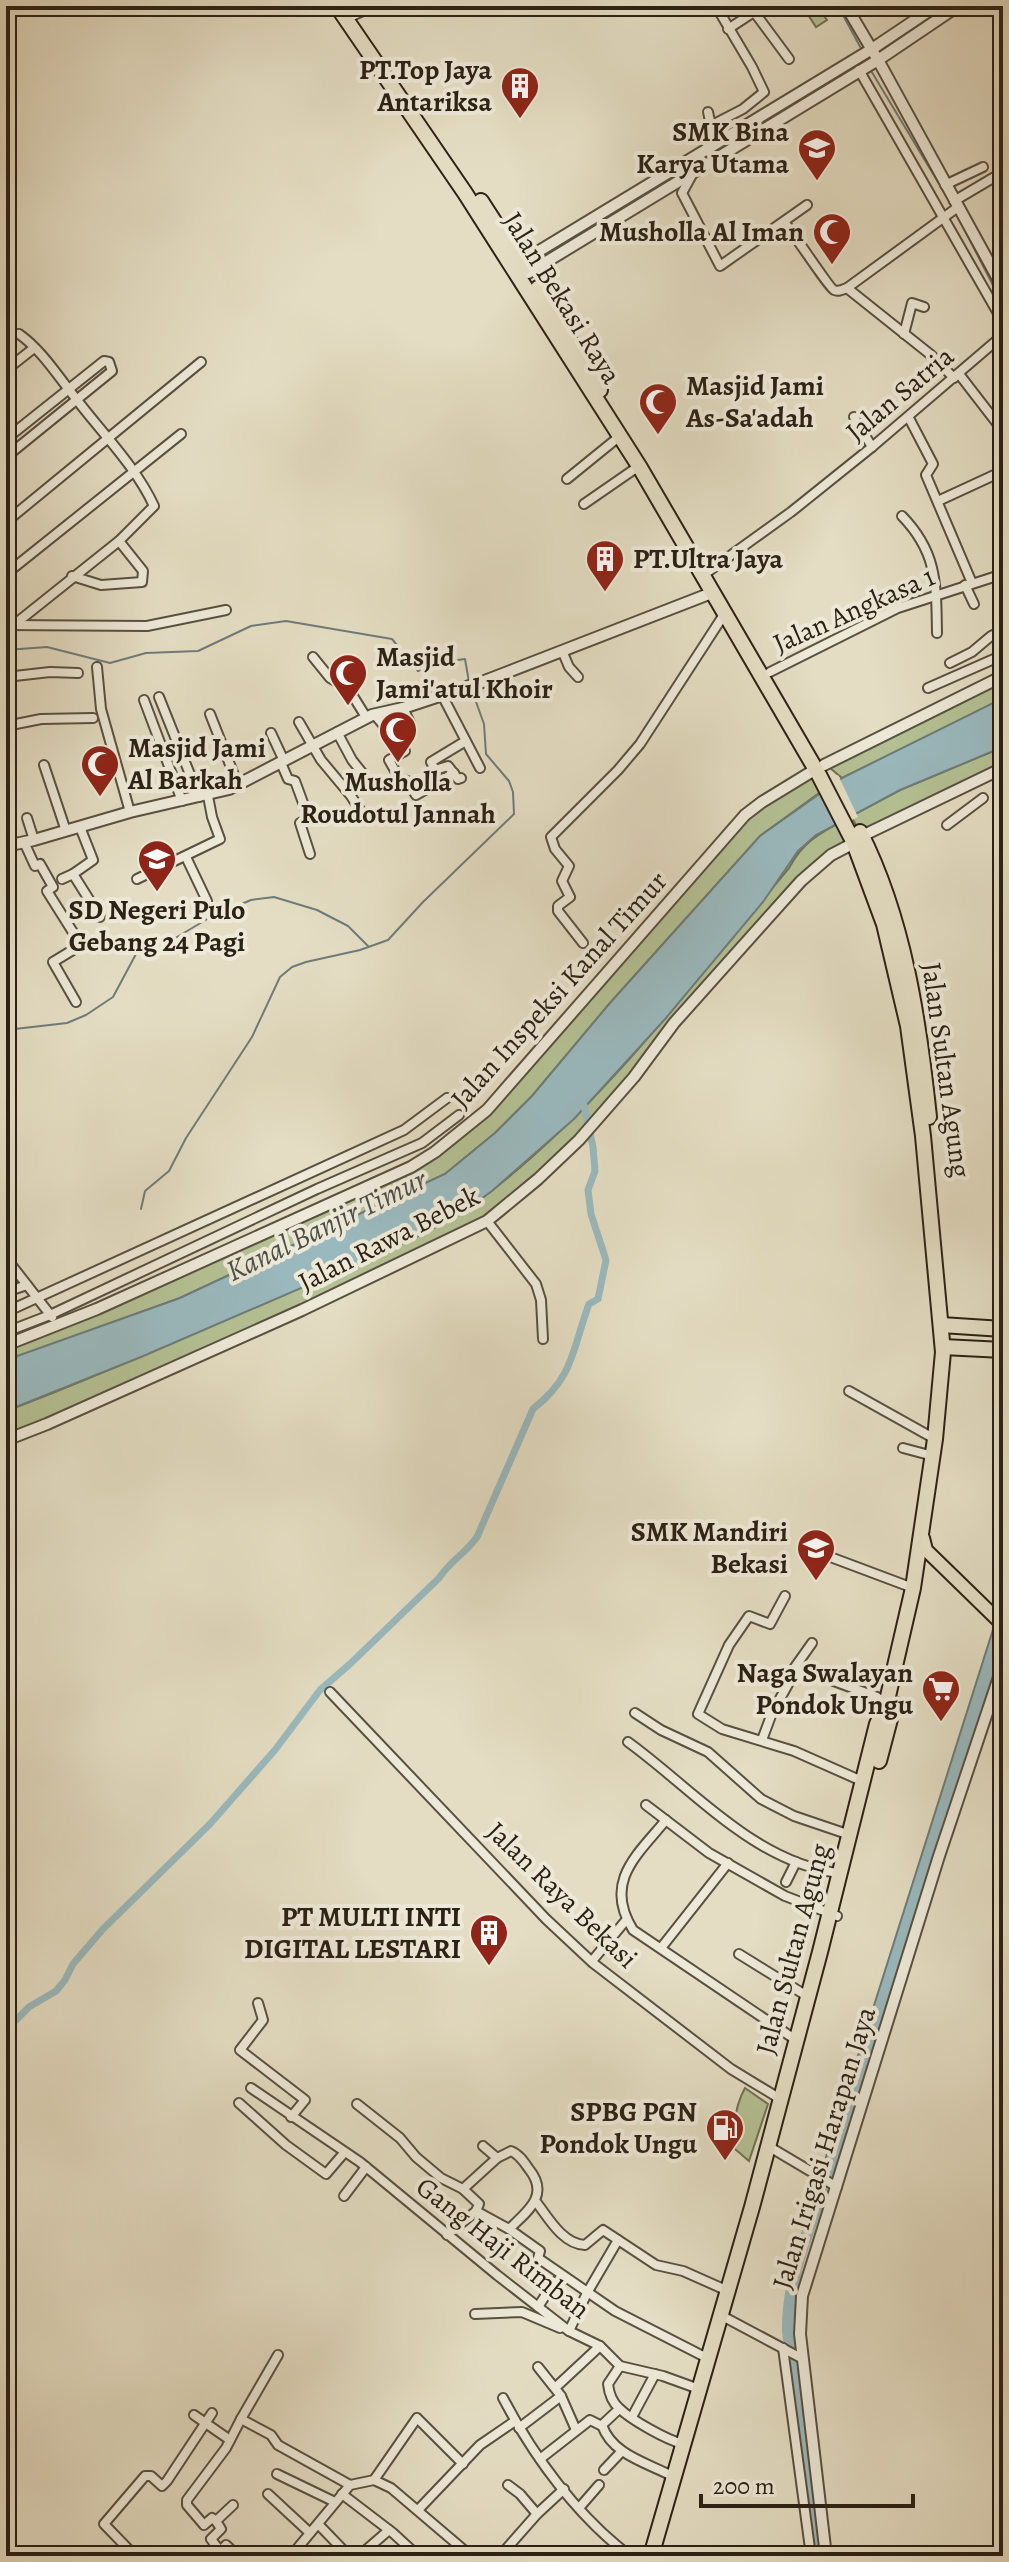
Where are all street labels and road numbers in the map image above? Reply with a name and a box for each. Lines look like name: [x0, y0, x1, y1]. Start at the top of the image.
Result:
street label: Jalan Bekasi Raya: [494, 205, 630, 391]
street label: Jalan Satria: [838, 338, 962, 450]
street label: Jalan Angkasa 1: [767, 557, 941, 663]
street label: Jalan Inspeksi Kanal Timur: [442, 863, 676, 1117]
street label: Jalan Sultan Agung: [912, 960, 980, 1180]
street label: Jalan Rawa Bebek: [292, 1177, 486, 1301]
street label: Jalan Raya Bekasi: [478, 1813, 646, 1977]
street label: Jalan Sultan Agung: [747, 1839, 839, 2059]
street label: Jalan Irigasi Harapan Jaya: [763, 2002, 885, 2294]
street label: Gang Haji Rimban: [408, 2168, 598, 2328]

